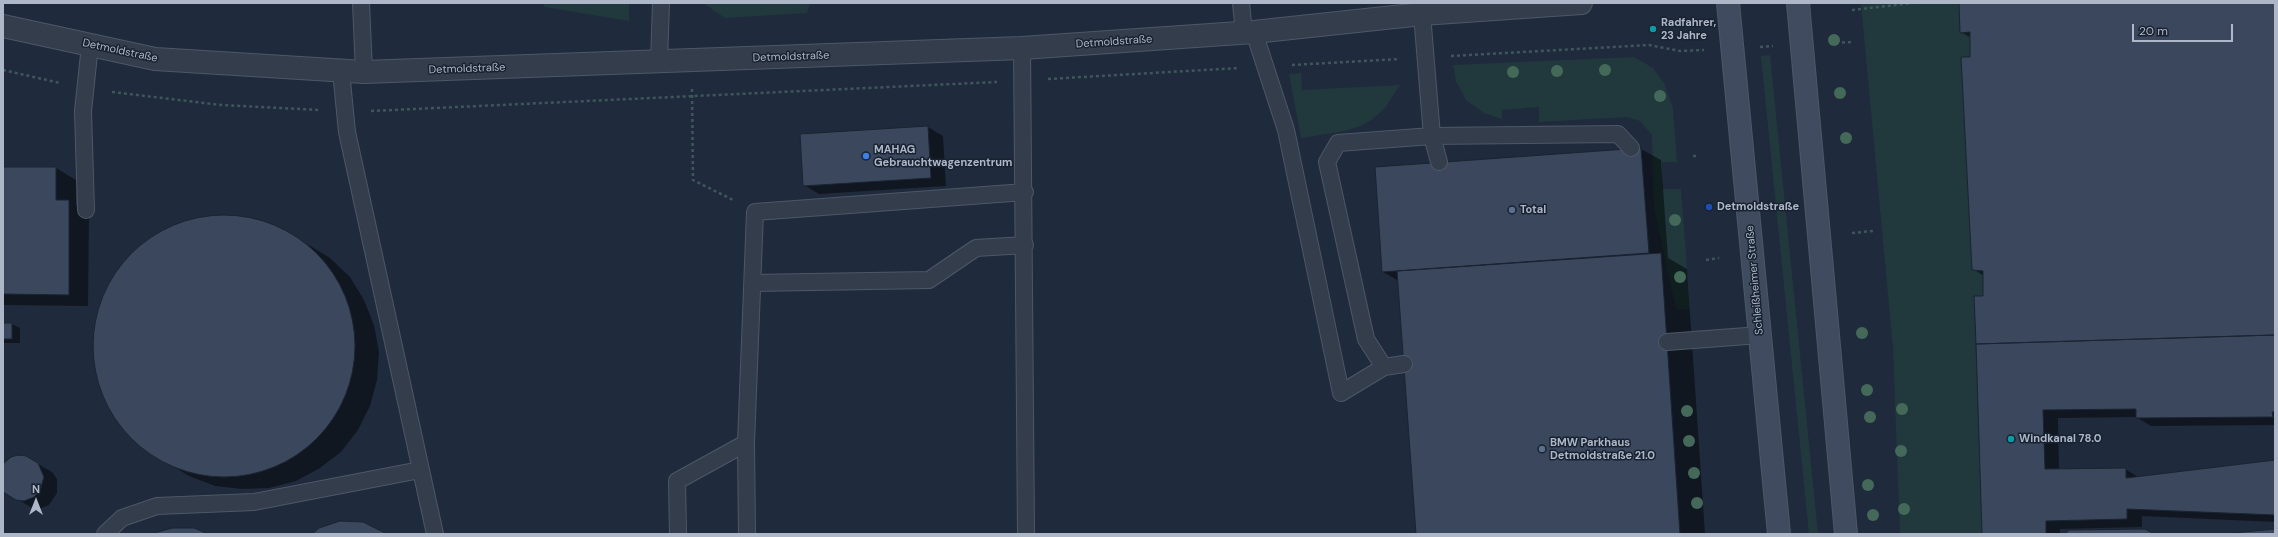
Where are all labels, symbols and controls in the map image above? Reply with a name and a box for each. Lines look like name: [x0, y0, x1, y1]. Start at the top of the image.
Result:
place label: Radfahrer, 23 Jahre: [1661, 16, 1716, 42]
scale bar: [2134, 16, 2235, 42]
text: 20 m: [2139, 23, 2168, 39]
marker: Radfahrer, 23 Jahre: [1648, 24, 1658, 34]
street label: Detmoldstraße: [1075, 33, 1153, 51]
street label: Detmoldstraße: [81, 37, 159, 65]
street label: Detmoldstraße: [752, 49, 830, 65]
street label: Detmoldstraße: [428, 61, 506, 77]
place label: MAHAG Gebrauchtwagenzentrum: [874, 143, 1012, 169]
marker: MAHAG Gebrauchtwagenzentrum: [861, 151, 871, 161]
place label: Detmoldstraße: [1717, 200, 1799, 214]
marker: Detmoldstraße: [1704, 202, 1714, 212]
place label: Total: [1520, 203, 1546, 217]
marker: Total: [1507, 205, 1517, 215]
street label: Schleißheimer Straße: [1744, 225, 1766, 335]
place label: Windkanal 78.0: [2019, 432, 2101, 446]
marker: Windkanal 78.0: [2006, 434, 2016, 444]
place label: BMW Parkhaus Detmoldstraße 21.0: [1550, 436, 1655, 462]
marker: BMW Parkhaus Detmoldstraße 21.0: [1537, 444, 1547, 454]
north arrow: [16, 481, 56, 521]
text: N: [32, 482, 40, 496]

